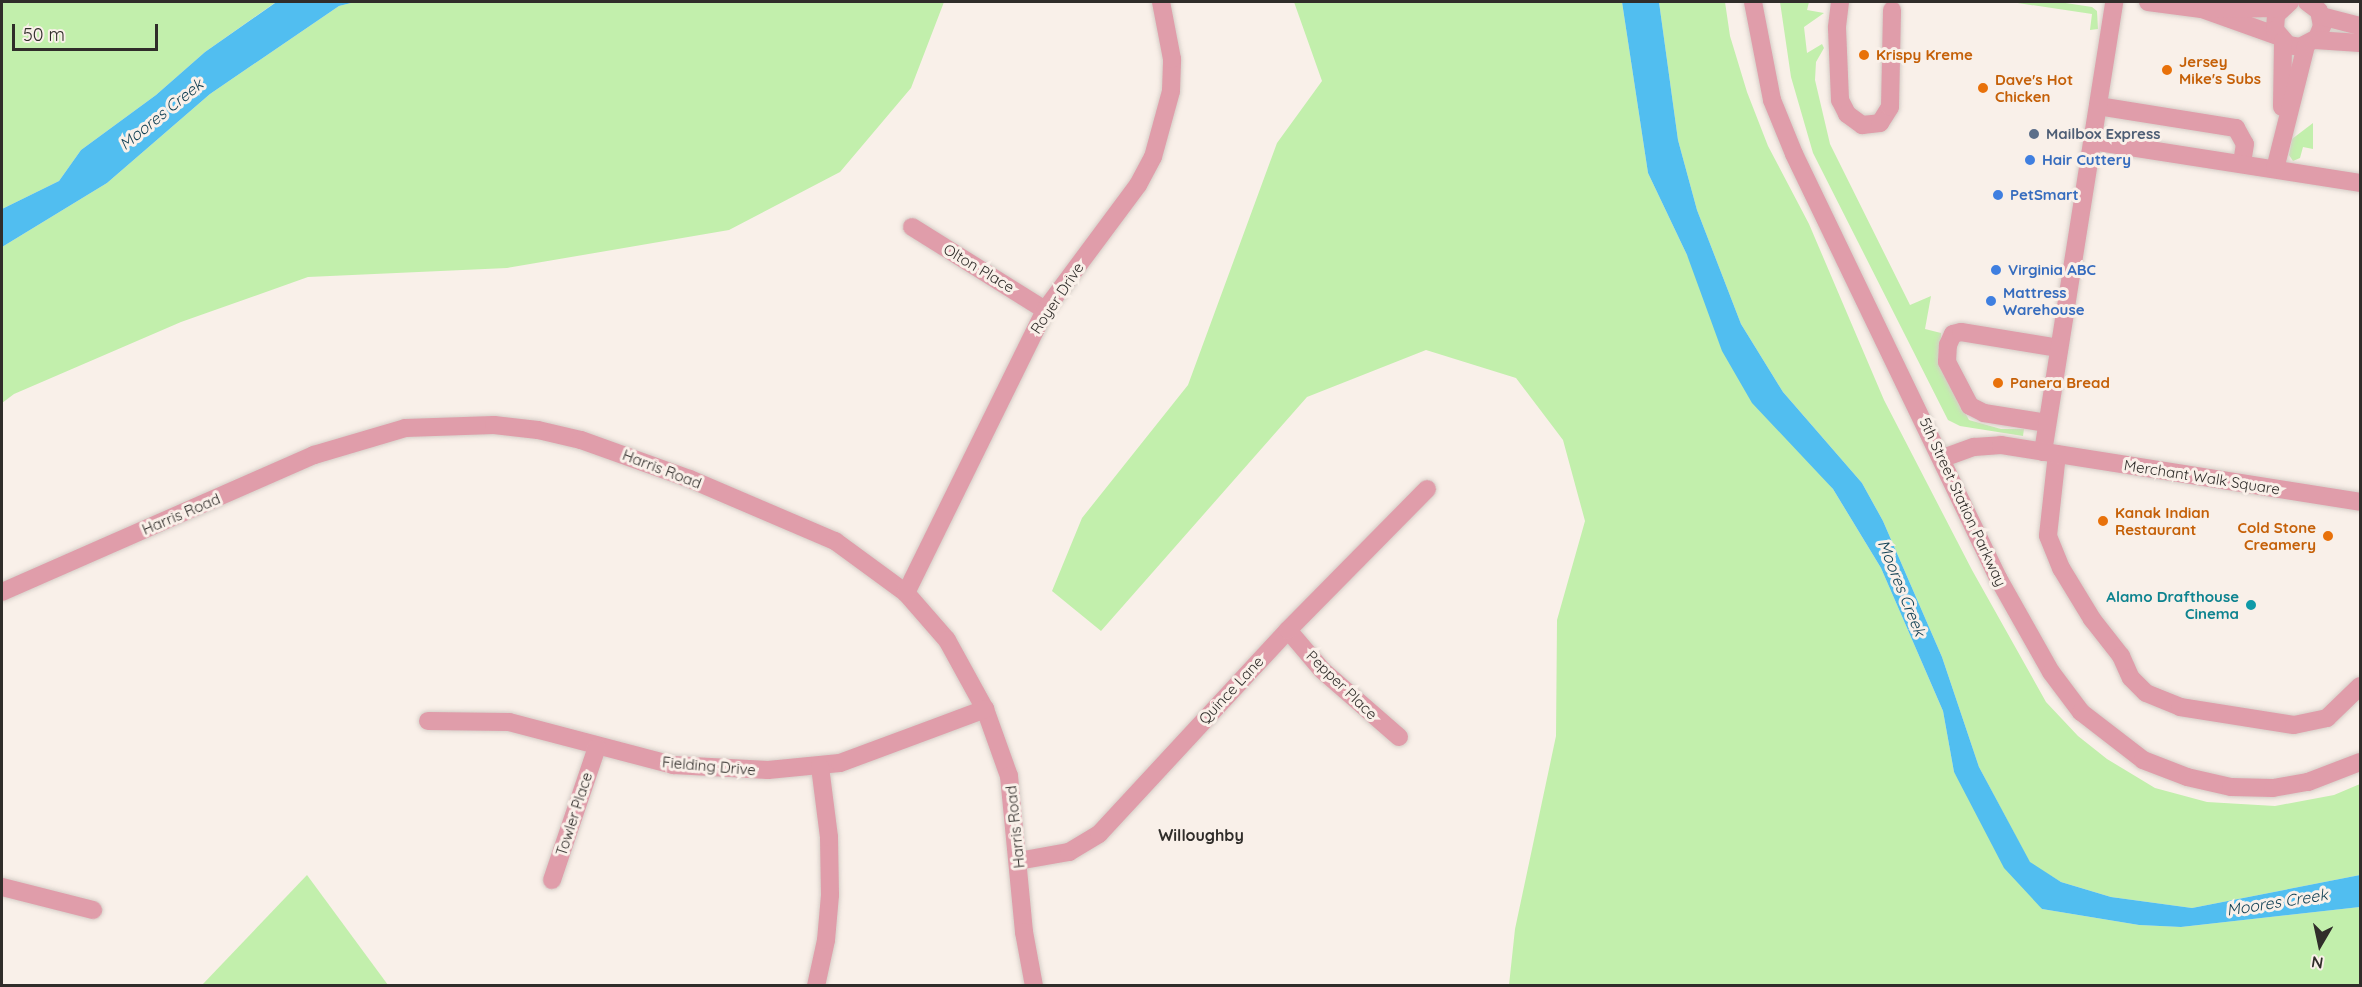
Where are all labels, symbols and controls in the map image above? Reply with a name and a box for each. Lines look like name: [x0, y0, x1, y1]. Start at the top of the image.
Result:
scale bar: [15, 12, 160, 50]
text: 50 m: [23, 23, 65, 46]
place label: Krispy Kreme: [1876, 46, 1973, 64]
marker: Krispy Kreme: [1857, 48, 1871, 62]
place label: Jersey Mike's Subs: [2179, 52, 2261, 87]
marker: Jersey Mike's Subs: [2160, 63, 2174, 77]
place label: Dave's Hot Chicken: [1995, 70, 2073, 105]
water label: Moores Creek: [115, 74, 207, 154]
marker: Dave's Hot Chicken: [1976, 81, 1990, 95]
place label: Mailbox Express: [2046, 125, 2160, 143]
marker: Mailbox Express: [2027, 127, 2041, 141]
place label: Hair Cuttery: [2042, 151, 2131, 169]
marker: Hair Cuttery: [2023, 153, 2037, 167]
place label: PetSmart: [2010, 186, 2079, 204]
marker: PetSmart: [1991, 188, 2005, 202]
street label: Olton Place: [940, 240, 1018, 296]
street label: Royer Drive: [1027, 259, 1087, 337]
place label: Virginia ABC: [2008, 261, 2096, 279]
marker: Virginia ABC: [1989, 263, 2003, 277]
place label: Mattress Warehouse: [2003, 283, 2084, 318]
marker: Mattress Warehouse: [1984, 294, 1998, 308]
place label: Panera Bread: [2010, 374, 2110, 392]
marker: Panera Bread: [1991, 376, 2005, 390]
street label: 5th Street Station Parkway: [1916, 415, 2010, 589]
street label: Harris Road: [620, 446, 704, 492]
street label: Merchant Walk Square: [2123, 456, 2281, 498]
street label: Harris Road: [139, 490, 223, 538]
place label: Kanak Indian Restaurant: [2115, 503, 2210, 538]
marker: Kanak Indian Restaurant: [2096, 514, 2110, 528]
place label: Cold Stone Creamery: [2238, 518, 2316, 553]
marker: Cold Stone Creamery: [2321, 529, 2335, 543]
water label: Moores Creek: [1874, 537, 1930, 639]
place label: Alamo Drafthouse Cinema: [2106, 587, 2239, 622]
marker: Alamo Drafthouse Cinema: [2244, 598, 2258, 612]
street label: Pepper Place: [1303, 647, 1381, 723]
street label: Quince Lane: [1195, 652, 1267, 728]
street label: Fielding Drive: [661, 753, 757, 779]
street label: Towler Place: [552, 770, 596, 858]
street label: Harris Road: [1002, 785, 1028, 869]
district label: Willoughby: [1158, 825, 1244, 845]
water label: Moores Creek: [2225, 885, 2329, 919]
north arrow: [2290, 915, 2350, 975]
text: N: [2310, 952, 2325, 974]

